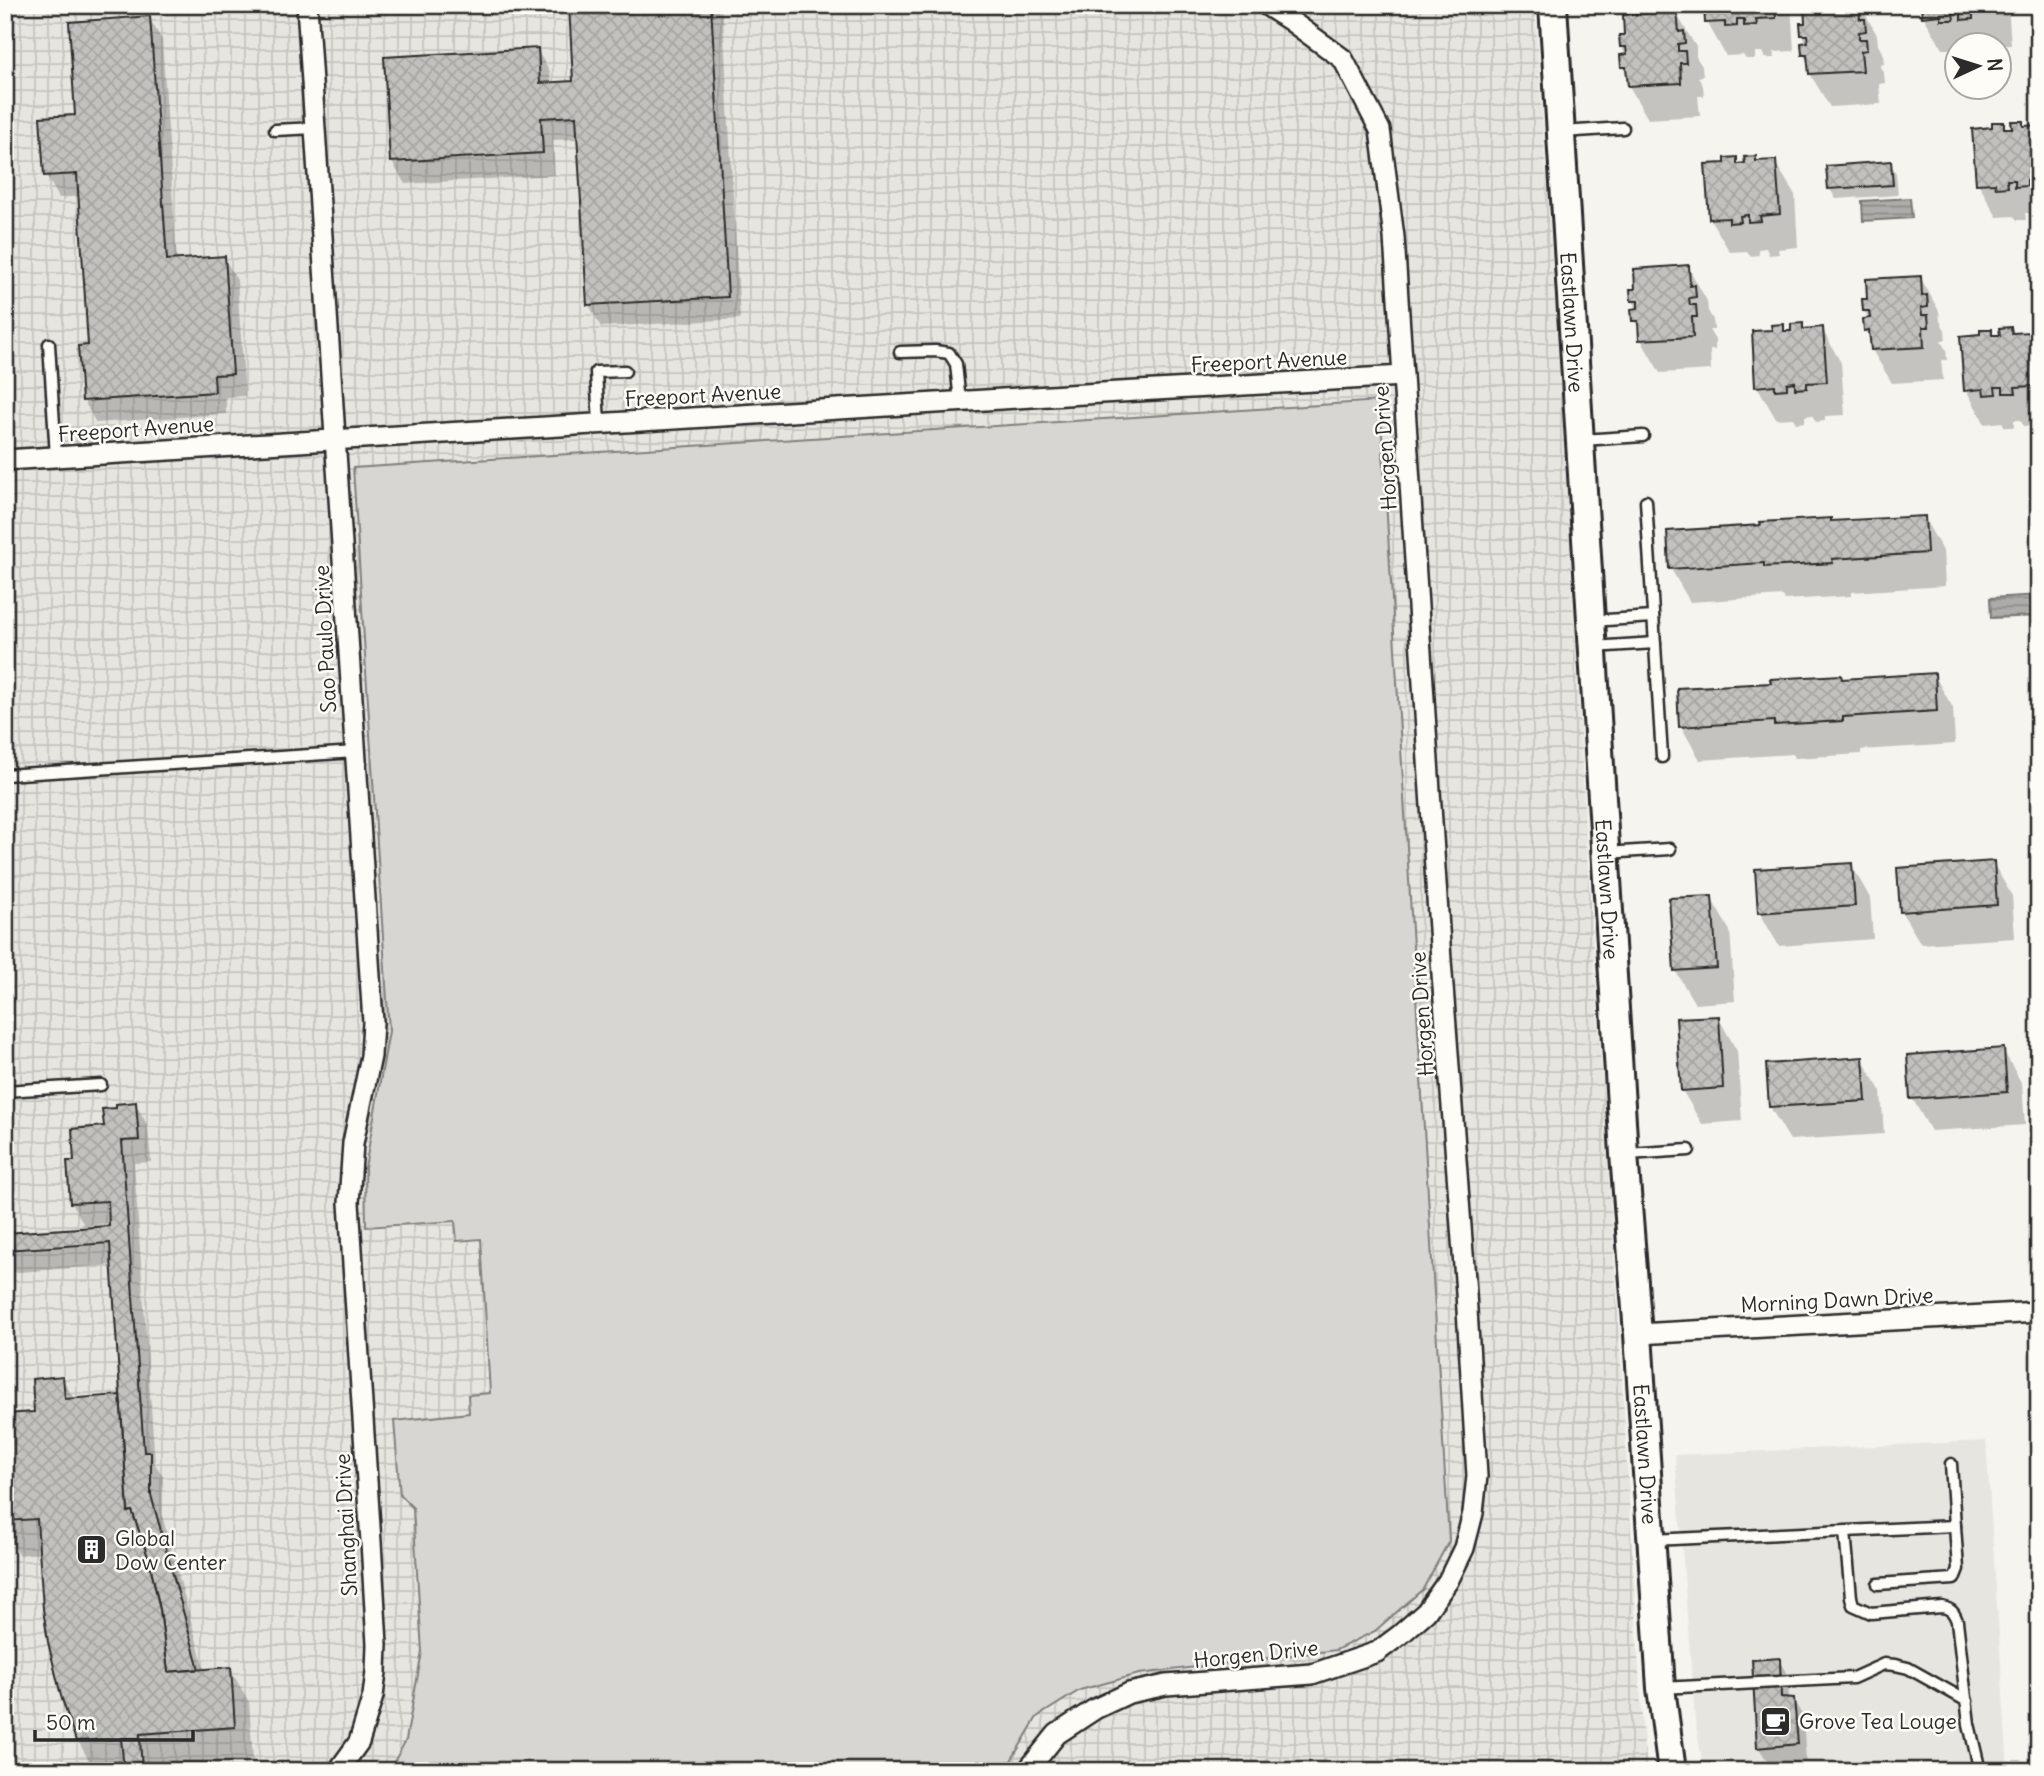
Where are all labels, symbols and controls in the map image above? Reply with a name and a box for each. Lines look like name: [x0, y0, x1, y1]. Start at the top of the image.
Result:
north arrow: [1942, 32, 2012, 102]
text: N: [1983, 57, 2007, 72]
street label: Eastlawn Drive: [1555, 251, 1590, 393]
street label: Freeport Avenue: [1190, 343, 1348, 379]
street label: Freeport Avenue: [624, 377, 782, 413]
street label: Horgen Drive: [1367, 385, 1403, 511]
street label: Freeport Avenue: [57, 410, 215, 448]
street label: Sao Paulo Drive: [308, 564, 342, 714]
street label: Eastlawn Drive: [1590, 818, 1625, 960]
street label: Horgen Drive: [1404, 951, 1440, 1077]
street label: Morning Dawn Drive: [1740, 1281, 1934, 1319]
street label: Eastlawn Drive: [1628, 1383, 1664, 1525]
street label: Shanghai Drive: [329, 1453, 363, 1597]
place label: Global Dow Center: [115, 1525, 227, 1576]
building icon: Global Dow Center: [75, 1533, 109, 1567]
street label: Horgen Drive: [1192, 1634, 1320, 1674]
scale bar: [35, 1699, 192, 1743]
cafe icon: Grove Tea Louge: [1759, 1704, 1793, 1738]
place label: Grove Tea Louge: [1799, 1708, 1957, 1735]
text: 50 m: [46, 1709, 95, 1736]

